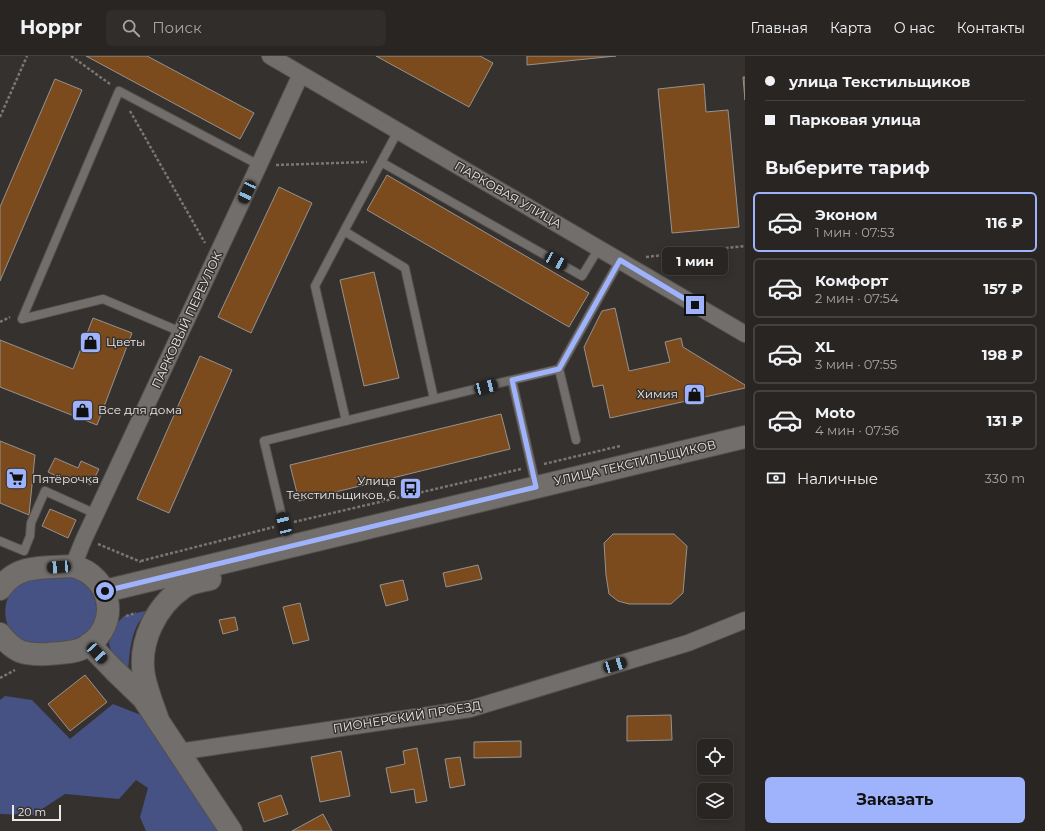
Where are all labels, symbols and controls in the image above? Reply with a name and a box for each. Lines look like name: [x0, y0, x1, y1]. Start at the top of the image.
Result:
search box: [106, 10, 386, 46]
text: Hoppr: [20, 16, 82, 39]
icon: search: [120, 17, 142, 39]
text: Поиск: [152, 18, 202, 37]
text: Главная: [750, 19, 808, 37]
text: Карта: [830, 19, 872, 37]
text: О нас: [894, 19, 935, 37]
text: Контакты: [957, 19, 1025, 37]
text: улица Текстильщиков: [789, 72, 970, 91]
text: Парковая улица: [789, 110, 921, 129]
text: Выберите тариф: [765, 157, 930, 179]
street label: ПАРКОВАЯ УЛИЦА: [452, 158, 564, 231]
car: [236, 179, 258, 205]
icon: car: [767, 204, 803, 240]
text: Эконом: [815, 205, 877, 224]
text: 116 ₽: [986, 213, 1023, 232]
text: 1 мин · 07:53: [815, 224, 894, 240]
callout: 1 мин: [662, 247, 728, 275]
street label: ПАРКОВЫЙ ПЕРЕУЛОК: [148, 248, 225, 391]
car: [543, 250, 569, 272]
text: 1 мин: [676, 253, 714, 269]
icon: car: [767, 270, 803, 306]
text: Комфорт: [815, 271, 888, 290]
text: 157 ₽: [983, 279, 1023, 298]
text: 2 мин · 07:54: [815, 290, 898, 306]
route end: [686, 296, 704, 314]
shop icon: Цветы: [78, 329, 104, 355]
place label: Цветы: [106, 334, 145, 349]
icon: car: [767, 336, 803, 372]
text: XL: [815, 337, 834, 356]
text: 198 ₽: [982, 345, 1023, 364]
text: 3 мин · 07:55: [815, 356, 897, 372]
car: [473, 378, 499, 396]
shop icon: Химия: [681, 381, 707, 407]
place label: Химия: [637, 386, 678, 401]
shop icon: Все для дома: [70, 397, 96, 423]
place label: Все для дома: [98, 402, 182, 417]
icon: car: [767, 402, 803, 438]
text: Moto: [815, 403, 855, 422]
text: 131 ₽: [986, 411, 1023, 430]
text: 4 мин · 07:56: [815, 422, 899, 438]
street label: УЛИЦА ТЕКСТИЛЬЩИКОВ: [552, 437, 717, 489]
supermarket icon: Пятёрочка: [3, 466, 29, 492]
icon: cash: [765, 467, 787, 489]
text: Наличные: [797, 469, 878, 488]
text: 330 m: [985, 470, 1025, 486]
place label: Пятёрочка: [32, 471, 99, 486]
place label: Улица Текстильщиков, 6: [286, 473, 396, 502]
bus stop icon: Улица Текстильщиков, 6: [398, 475, 424, 501]
car: [275, 511, 293, 537]
car: [47, 560, 71, 574]
route start: [96, 582, 114, 600]
car: [84, 640, 110, 666]
car: [602, 656, 628, 674]
street label: ПИОНЕРСКИЙ ПРОЕЗД: [332, 697, 482, 736]
map controls: [697, 739, 733, 819]
button: locate: [697, 739, 733, 775]
button: Заказать: [765, 777, 1025, 823]
button: layers: [697, 783, 733, 819]
scale bar: [12, 803, 61, 822]
text: 20 m: [18, 805, 46, 819]

